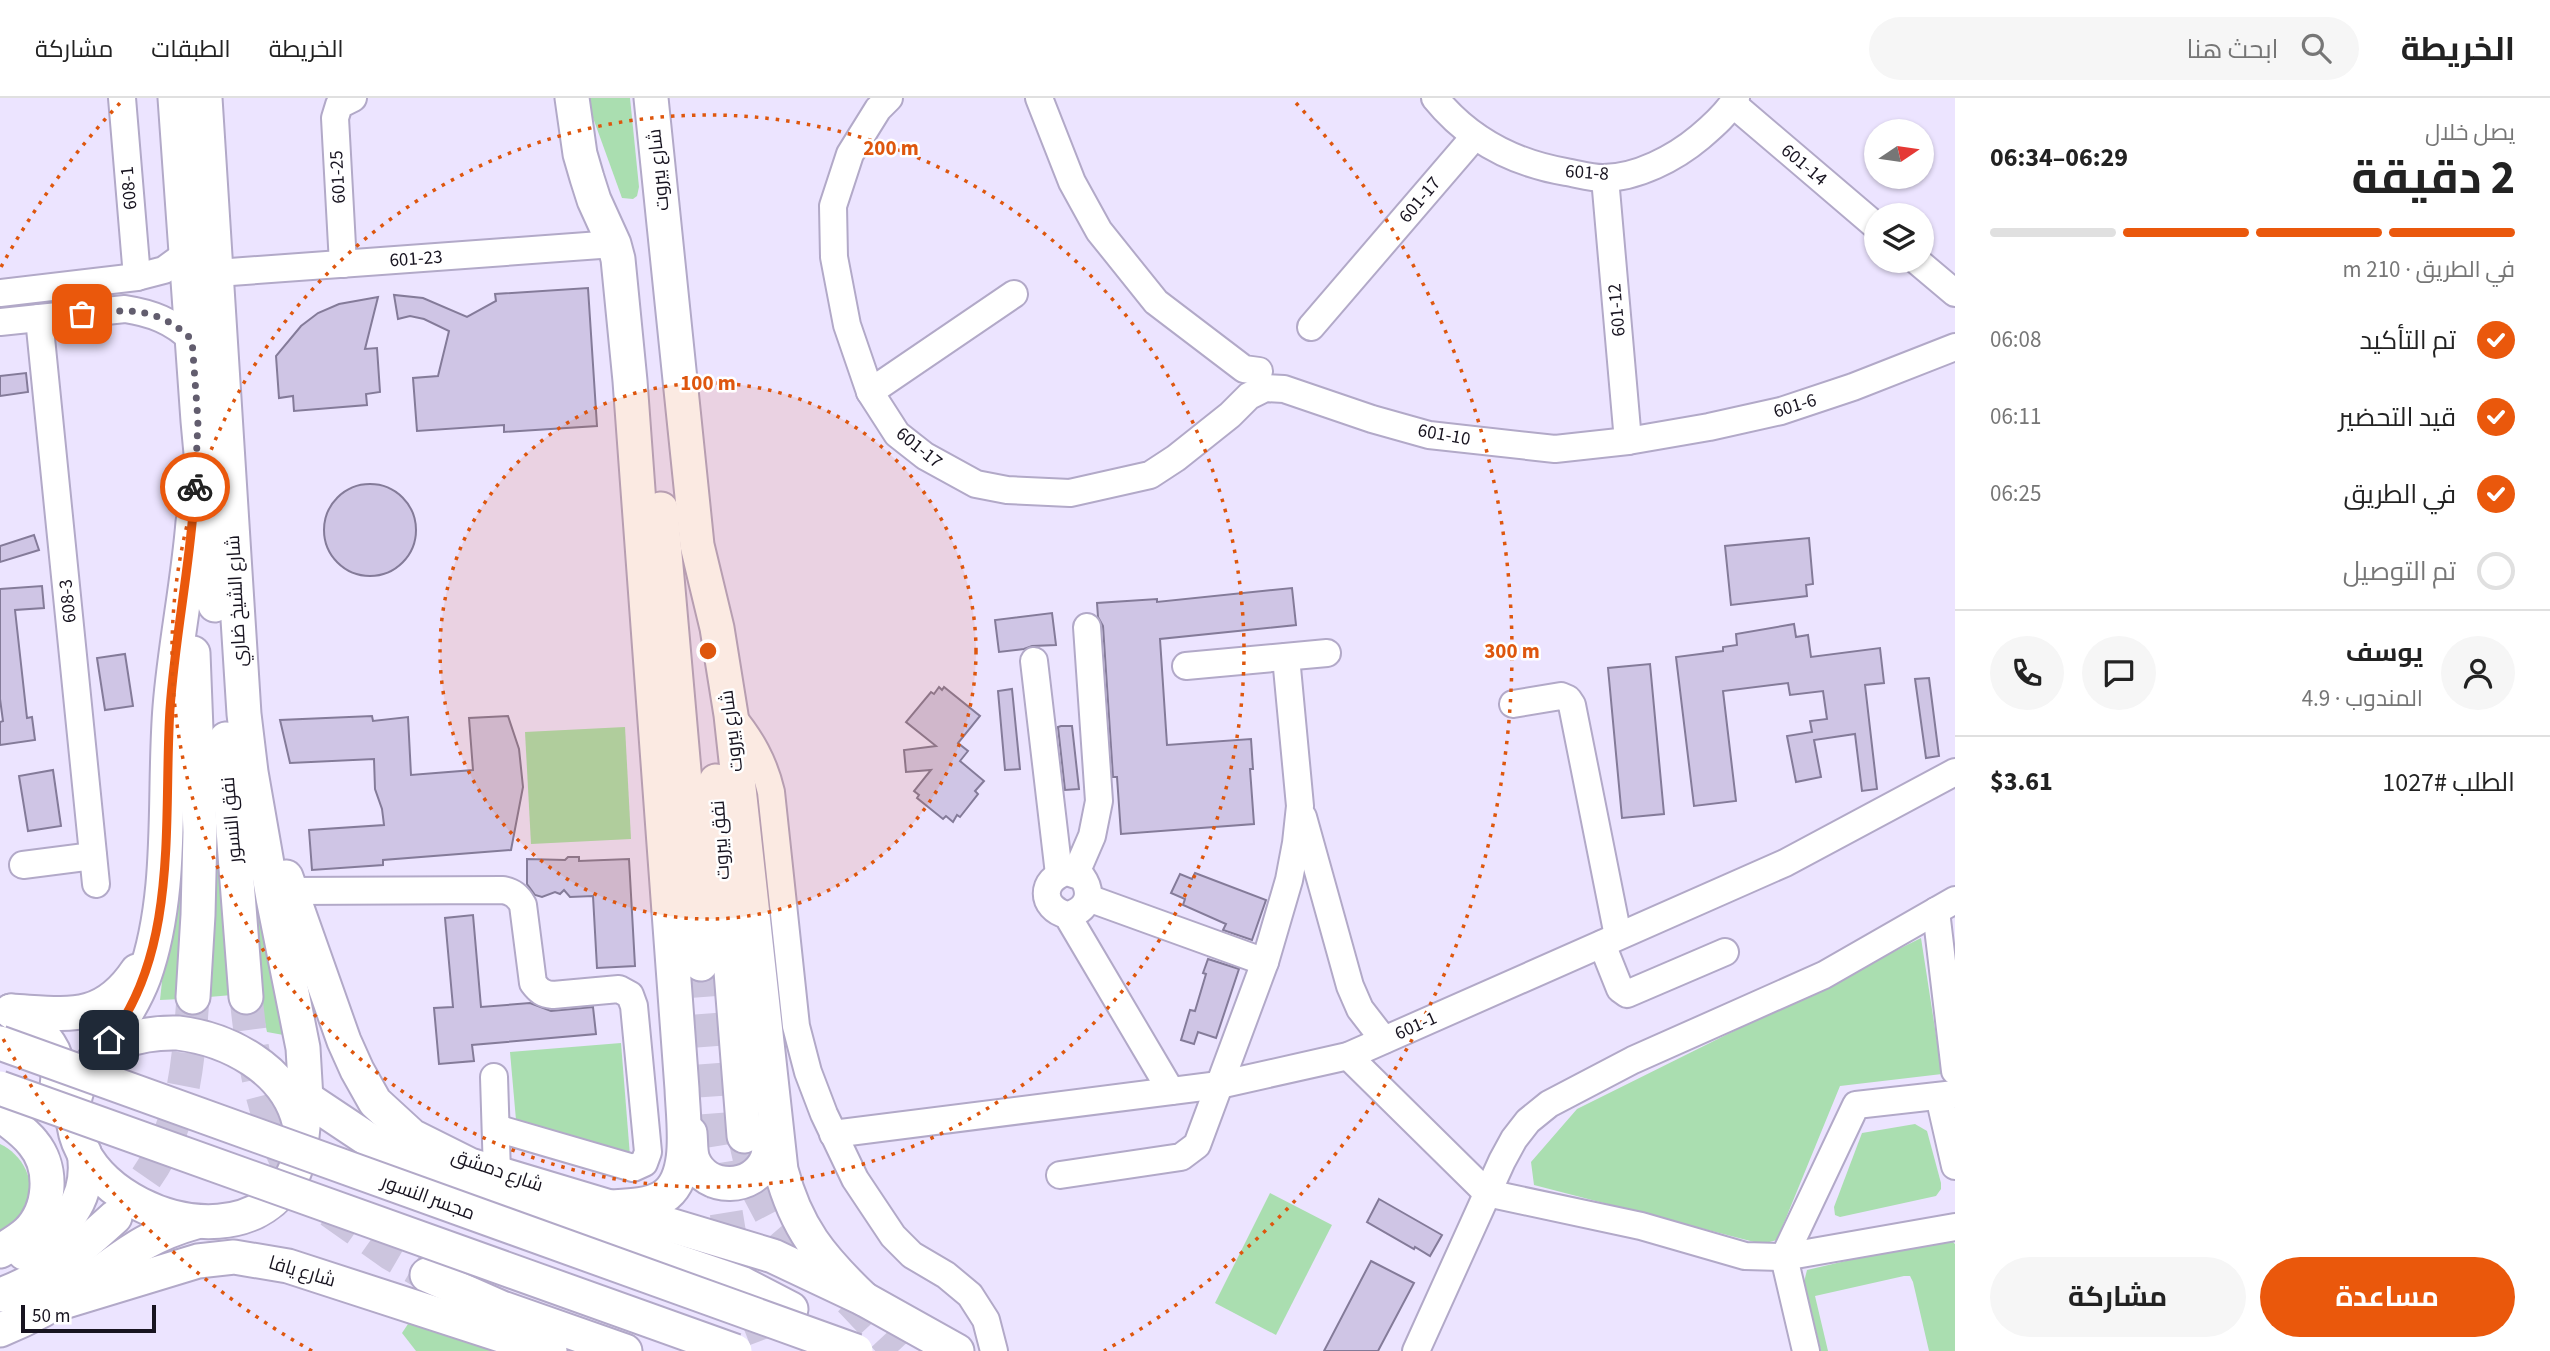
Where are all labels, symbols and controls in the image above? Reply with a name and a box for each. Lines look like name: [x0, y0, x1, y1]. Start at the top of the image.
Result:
search box: [1869, 17, 2359, 80]
text: الخريطة: [2401, 26, 2515, 73]
icon: search: [2297, 29, 2335, 67]
text: ابحث هنا: [2187, 31, 2279, 68]
text: مشاركة: [35, 32, 113, 67]
text: الطبقات: [151, 32, 231, 67]
text: الخريطة: [269, 32, 344, 67]
text: يصل خلال: [2425, 116, 2515, 149]
north arrow: [1864, 119, 1934, 189]
map controls: [1864, 119, 1934, 273]
street label: شارع بيروت: [641, 128, 677, 212]
text: 200 m: [863, 133, 919, 163]
street label: 601-14: [1775, 138, 1833, 192]
text: 06:29–06:34: [1990, 139, 2128, 176]
text: 2 دقيقة: [2351, 146, 2515, 211]
street label: 601-25: [323, 150, 353, 204]
street label: 601-8: [1564, 158, 1610, 188]
street label: 608-1: [114, 165, 144, 211]
street label: 601-17: [1393, 171, 1447, 229]
button: layers: [1864, 203, 1934, 273]
street label: 601-23: [389, 244, 443, 274]
text: في الطريق · 210 m: [2343, 253, 2515, 286]
street label: 601-12: [1601, 282, 1633, 338]
pin: [52, 284, 112, 344]
icon: bag: [63, 295, 101, 333]
icon: check: [2477, 321, 2515, 359]
text: تم التأكيد: [2359, 322, 2456, 359]
text: 06:08: [1990, 323, 2041, 356]
text: 100 m: [680, 368, 736, 398]
street label: 601-6: [1770, 387, 1820, 425]
icon: check: [2477, 398, 2515, 436]
text: قيد التحضير: [2338, 399, 2456, 436]
text: 06:11: [1990, 400, 2041, 433]
street label: 601-10: [1415, 417, 1473, 453]
street label: 601-17: [890, 421, 948, 475]
courier: [160, 452, 230, 522]
icon: bike: [176, 468, 214, 506]
icon: check: [2477, 475, 2515, 513]
text: في الطريق: [2343, 476, 2456, 513]
text: 06:25: [1990, 477, 2041, 510]
street label: شارع الشيخ ضاري: [220, 534, 254, 668]
text: تم التوصيل: [2343, 553, 2456, 590]
street label: 608-3: [52, 578, 84, 624]
text: يوسف: [2346, 634, 2423, 671]
text: 300 m: [1484, 636, 1540, 666]
button: phone: [1990, 636, 2064, 710]
button: chat: [2082, 636, 2156, 710]
button: person: [2441, 636, 2515, 710]
centre of rings: [696, 639, 720, 663]
text: المندوب · 4.9: [2302, 682, 2423, 715]
street label: شارع بيروت: [714, 688, 750, 774]
text: $3.61: [1990, 763, 2053, 800]
text: الطلب #1027: [2382, 764, 2515, 801]
street label: نفق النسور: [215, 776, 249, 865]
street label: نفق بيروت: [705, 799, 737, 881]
street label: 601-1: [1391, 1005, 1441, 1047]
pin: [79, 1010, 139, 1070]
icon: home: [90, 1021, 128, 1059]
street label: شارع دمشق: [448, 1143, 546, 1199]
street label: مجسر النسور: [377, 1168, 478, 1227]
street label: شارع يافا: [265, 1250, 339, 1294]
button: مشاركة: [1990, 1257, 2246, 1337]
button: مساعدة: [2260, 1257, 2515, 1337]
scale bar: [21, 1302, 156, 1334]
text: 50 m: [32, 1303, 70, 1330]

